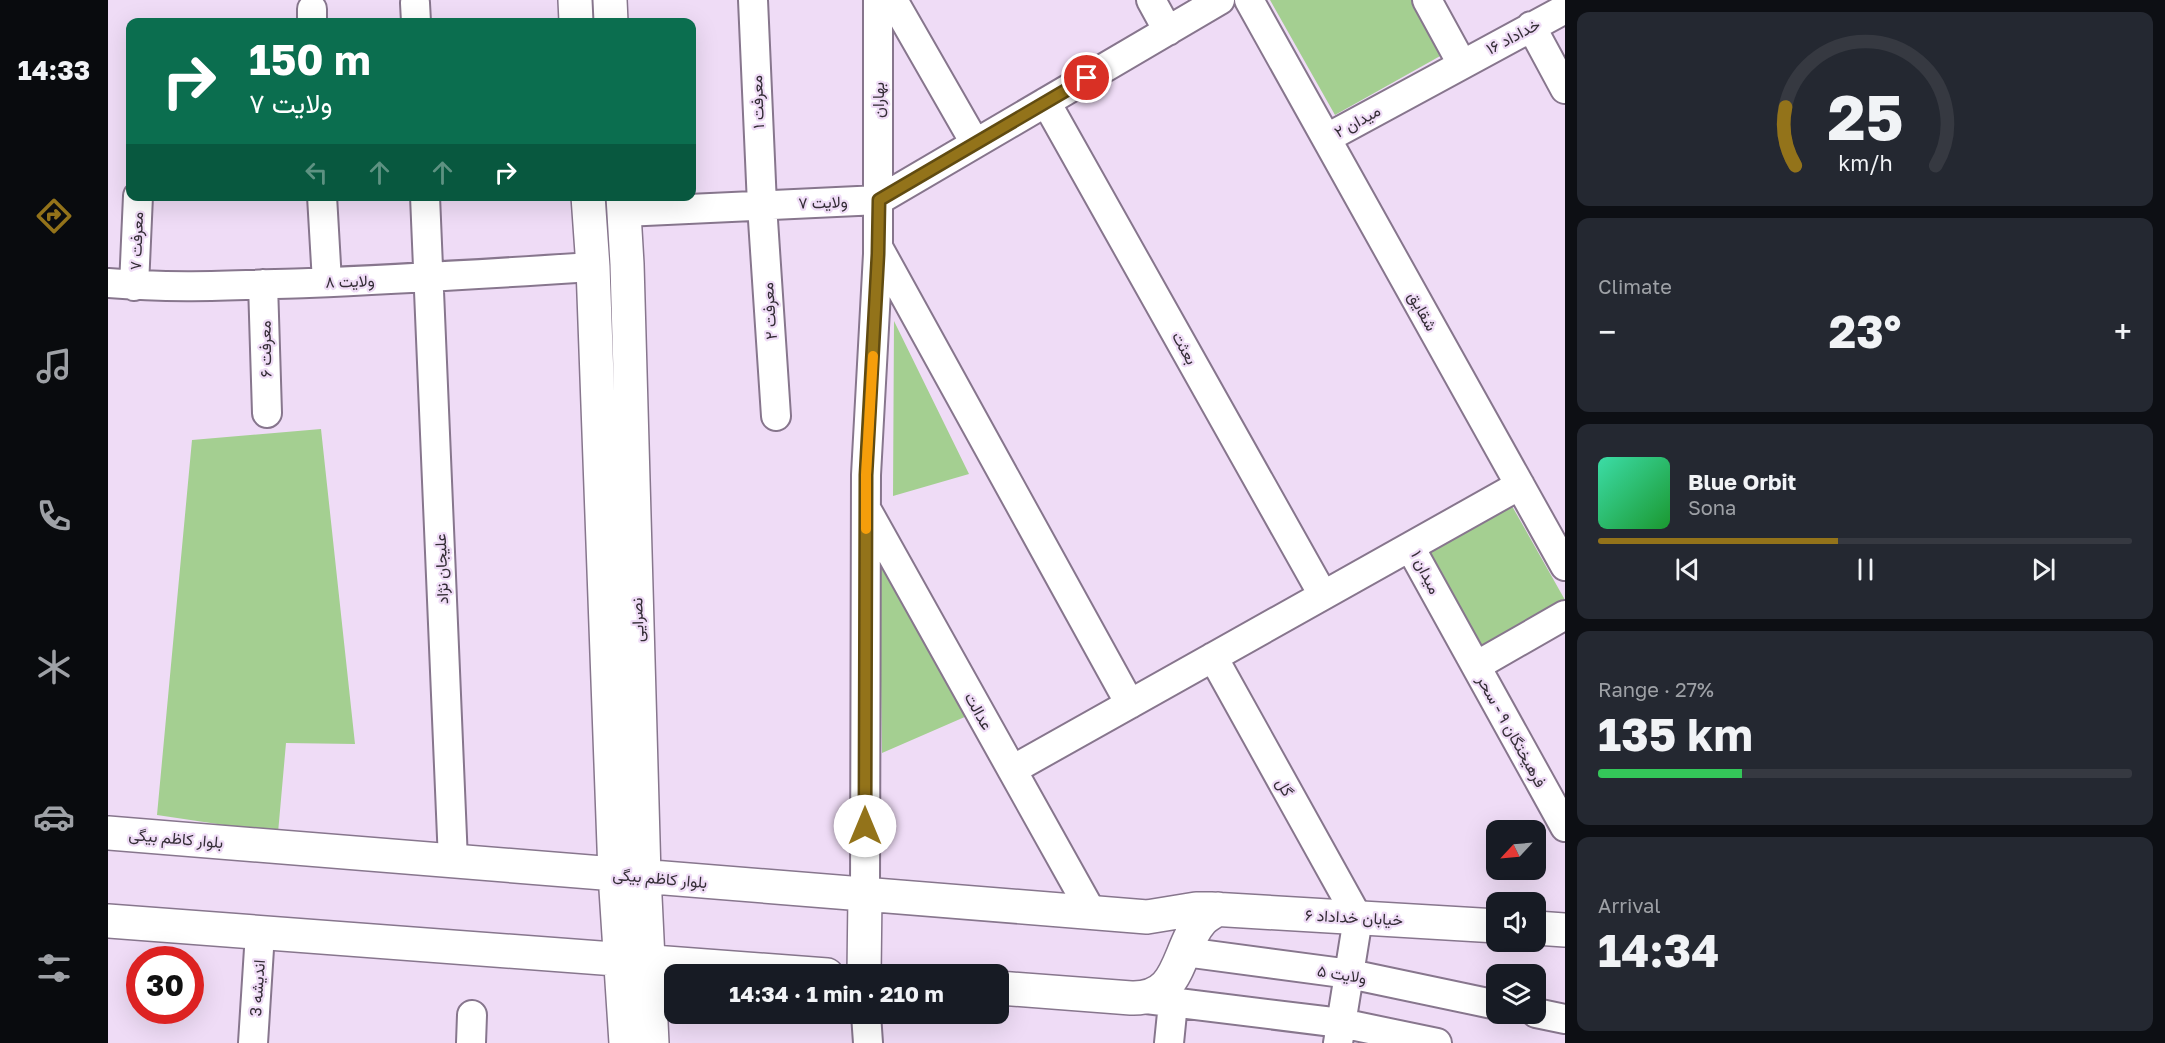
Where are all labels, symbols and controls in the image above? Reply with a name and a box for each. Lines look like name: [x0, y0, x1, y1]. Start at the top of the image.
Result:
street label: خداداد ۱۶: [1483, 13, 1544, 59]
text: 150 m: [249, 34, 371, 84]
icon: right: [150, 42, 228, 120]
pin: [1061, 52, 1112, 103]
text: 14:33: [18, 54, 90, 86]
icon: arrive: [1070, 61, 1103, 94]
street label: معرفت ۱: [746, 75, 769, 129]
text: 25: [1827, 79, 1903, 154]
street label: بهاران: [868, 82, 889, 118]
text: ولایت ۷: [249, 87, 333, 119]
street label: میدان ۲: [1330, 100, 1384, 142]
text: km/h: [1838, 150, 1892, 176]
icon: left: [300, 156, 333, 189]
icon: ahead: [363, 156, 396, 189]
icon: ahead: [426, 156, 459, 189]
icon: right: [489, 156, 522, 189]
street label: ولایت ۷: [798, 191, 848, 214]
icon: directions: [33, 195, 75, 237]
street label: معرفت ۷: [125, 211, 148, 271]
street label: ولایت ۸: [325, 270, 375, 293]
text: Climate: [1598, 274, 1672, 298]
street label: معرفت ۲: [757, 282, 782, 340]
street label: شقایق: [1403, 288, 1442, 335]
text: 23°: [1829, 304, 1901, 358]
text: −: [1598, 312, 1616, 351]
text: +: [2114, 312, 2132, 351]
street label: معرفت ۶: [255, 320, 276, 378]
street label: بعثت: [1168, 328, 1202, 368]
icon: music: [33, 345, 75, 387]
text: Blue Orbit: [1688, 468, 1796, 495]
icon: phone: [33, 495, 75, 537]
text: Sona: [1688, 495, 1736, 519]
street label: علیجان نژاد: [430, 533, 453, 605]
street label: میدان ۱: [1407, 547, 1445, 597]
icon: previous: [1671, 553, 1704, 586]
icon: pause: [1849, 553, 1882, 586]
icon: next: [2027, 553, 2060, 586]
street label: نصرایی: [626, 597, 649, 643]
icon: climate: [33, 646, 75, 688]
street label: فرهیختگان ۹ - سحر: [1472, 671, 1551, 791]
text: Range · 27%: [1598, 677, 1714, 701]
street label: عدالت: [961, 689, 997, 733]
text: 135 km: [1598, 707, 1753, 761]
street label: گل: [1271, 774, 1298, 800]
position arrow: [833, 794, 897, 858]
icon: car: [33, 796, 75, 838]
north arrow: [1486, 820, 1546, 880]
map controls: [1486, 820, 1546, 1024]
street label: بلوار کاظم بیگی: [128, 824, 224, 853]
street label: بلوار کاظم بیگی: [612, 864, 708, 893]
button: sound: [1486, 892, 1546, 952]
text: Arrival: [1598, 893, 1661, 917]
street label: خیابان خداداد ۶: [1304, 904, 1404, 930]
text: 14:34: [1598, 923, 1719, 977]
speed limit sign: 30: [126, 946, 204, 1024]
icon: filters: [33, 947, 75, 989]
street label: اندیشه 3: [245, 959, 269, 1017]
street label: ولایت ۵: [1316, 960, 1368, 989]
button: layers: [1486, 964, 1546, 1024]
text: 14:34 · 1 min · 210 m: [729, 980, 944, 1007]

